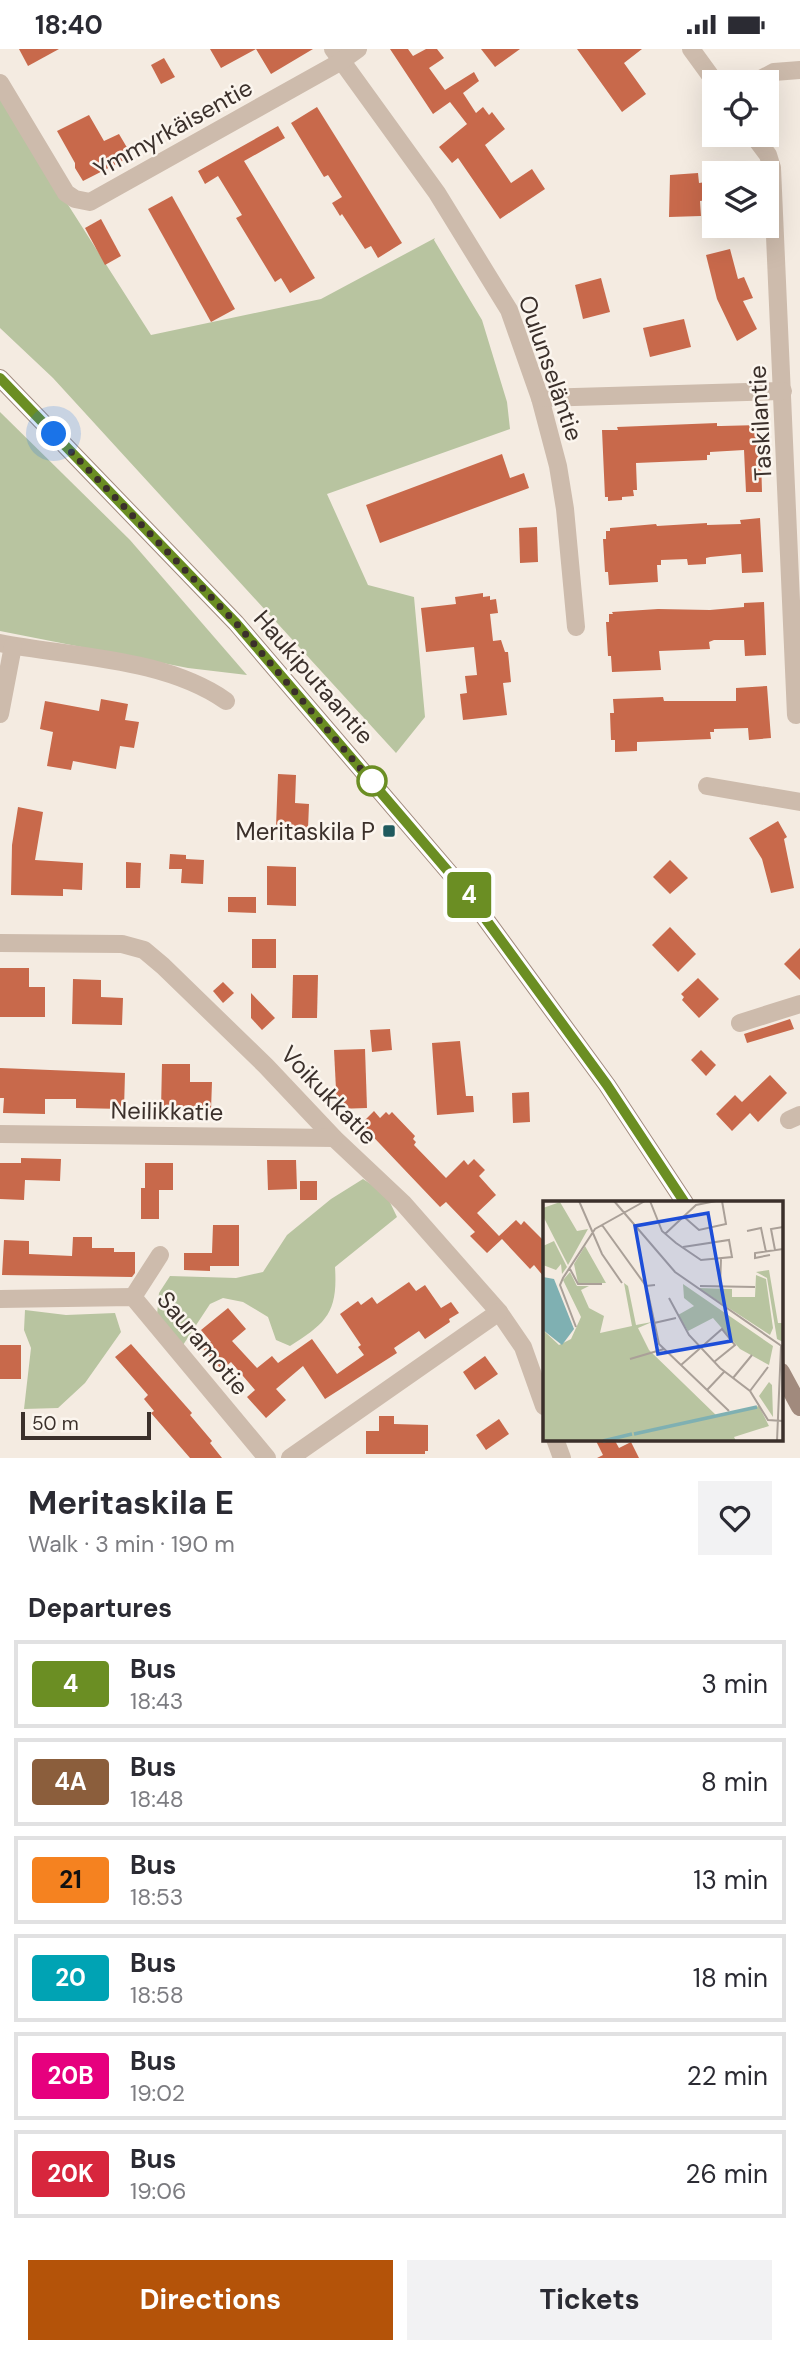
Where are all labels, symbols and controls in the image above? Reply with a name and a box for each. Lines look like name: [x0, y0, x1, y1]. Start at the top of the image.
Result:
text: 18:40: [35, 8, 103, 42]
map controls: [702, 70, 779, 238]
button: locate: [702, 70, 779, 147]
street label: Ymmyrkäisentie: [88, 72, 258, 184]
button: layers: [702, 161, 779, 238]
street label: Oulunseläntie: [512, 291, 590, 445]
street label: Taskilantie: [741, 364, 779, 482]
your location: [36, 416, 71, 451]
street label: Haukiputaantie: [247, 603, 381, 751]
unlabelled marker: [357, 766, 387, 796]
place label: Meritaskila P: [235, 816, 375, 847]
marker: Meritaskila P: [381, 823, 397, 839]
line badge: 4: [446, 872, 492, 918]
text: 4: [461, 879, 477, 910]
street label: Voikukkatie: [274, 1039, 384, 1151]
street label: Neilikkatie: [110, 1095, 224, 1127]
inset map: [543, 1201, 782, 1441]
street label: Sauramotie: [150, 1285, 256, 1401]
scale bar: [21, 1409, 150, 1441]
text: 50 m: [32, 1411, 79, 1436]
text: Meritaskila E: [28, 1481, 234, 1524]
button: heart: [698, 1481, 772, 1555]
text: Walk · 3 min · 190 m: [28, 1529, 235, 1559]
text: Departures: [28, 1591, 172, 1625]
text: Bus: [130, 1652, 176, 1686]
text: 3 min: [701, 1667, 768, 1701]
text: 4: [63, 1668, 78, 1699]
text: 18:43: [130, 1686, 183, 1716]
text: Bus: [130, 1750, 176, 1784]
text: 8 min: [701, 1765, 768, 1799]
text: 4A: [54, 1766, 87, 1797]
text: 18:48: [130, 1784, 184, 1814]
text: Bus: [130, 1848, 176, 1882]
text: 13 min: [693, 1863, 768, 1897]
text: 21: [59, 1864, 82, 1895]
text: 18:53: [130, 1882, 183, 1912]
text: Bus: [130, 1946, 176, 1980]
text: 18 min: [693, 1961, 768, 1995]
text: 20: [55, 1962, 86, 1993]
text: 18:58: [130, 1980, 184, 2010]
text: Bus: [130, 2044, 176, 2078]
text: 22 min: [687, 2059, 768, 2093]
text: 20B: [48, 2060, 93, 2091]
text: 19:02: [130, 2078, 185, 2108]
text: Bus: [130, 2142, 176, 2176]
text: 26 min: [685, 2157, 768, 2191]
text: 20K: [47, 2158, 94, 2189]
text: 19:06: [130, 2176, 186, 2206]
button: Directions: [28, 2260, 393, 2340]
button: Tickets: [407, 2260, 772, 2340]

